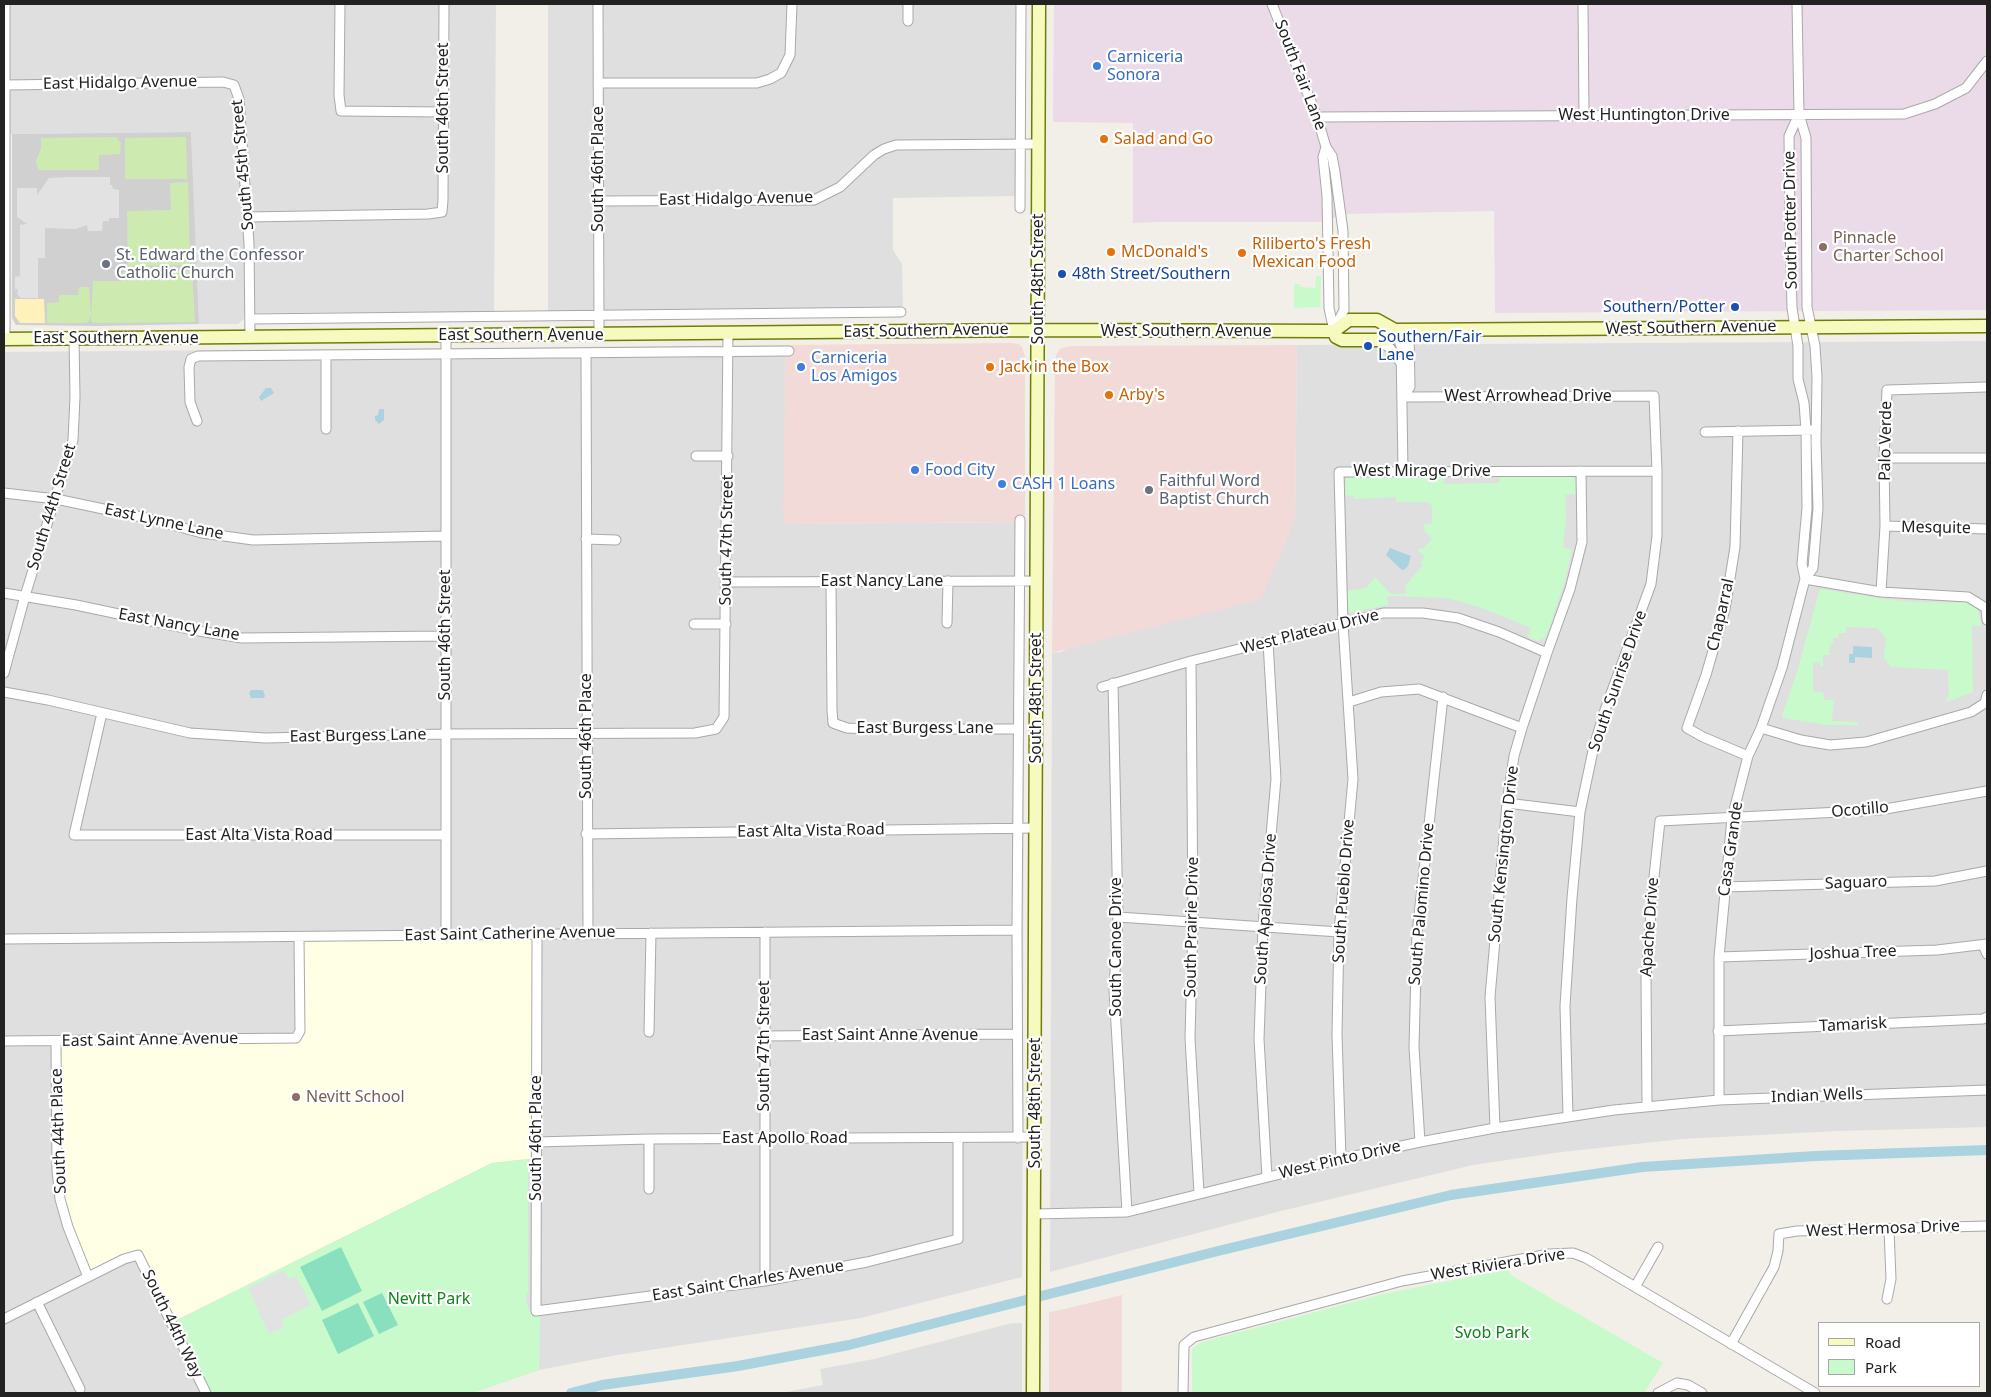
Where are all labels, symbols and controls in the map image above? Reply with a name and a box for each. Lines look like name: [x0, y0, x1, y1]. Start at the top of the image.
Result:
street label: South Fair Lane: [1270, 17, 1330, 133]
street label: South 46th Street: [433, 43, 453, 173]
place label: Carniceria Sonora: [1107, 47, 1183, 85]
marker: Carniceria Sonora: [1091, 60, 1103, 72]
street label: East Hidalgo Avenue: [43, 72, 197, 94]
street label: South 45th Street: [228, 99, 258, 231]
street label: West Huntington Drive: [1558, 105, 1730, 125]
street label: South 46th Place: [588, 106, 608, 232]
place label: Salad and Go: [1114, 129, 1213, 149]
marker: Salad and Go: [1098, 133, 1110, 145]
street label: South Potter Drive: [1780, 151, 1802, 289]
street label: East Hidalgo Avenue: [659, 188, 813, 210]
street label: South 48th Street: [1028, 214, 1048, 344]
place label: Pinnacle Charter School: [1833, 228, 1944, 266]
place label: Riliberto's Fresh Mexican Food: [1252, 234, 1371, 272]
marker: Pinnacle Charter School: [1817, 241, 1829, 253]
place label: McDonald's: [1121, 242, 1208, 262]
place label: St. Edward the Confessor Catholic Church: [116, 245, 304, 283]
marker: McDonald's: [1105, 246, 1117, 258]
marker: Riliberto's Fresh Mexican Food: [1236, 247, 1248, 259]
marker: St. Edward the Confessor Catholic Church: [100, 258, 112, 270]
place label: 48th Street/Southern: [1072, 264, 1230, 284]
marker: 48th Street/Southern: [1056, 268, 1068, 280]
place label: Southern/Potter: [1603, 297, 1725, 317]
marker: Southern/Potter: [1729, 301, 1741, 313]
street label: West Southern Avenue: [1605, 317, 1777, 339]
street label: East Southern Avenue: [843, 320, 1009, 342]
street label: West Southern Avenue: [1100, 321, 1272, 341]
street label: East Southern Avenue: [438, 325, 604, 345]
place label: Southern/Fair Lane: [1378, 327, 1482, 365]
street label: East Southern Avenue: [33, 328, 199, 348]
marker: Southern/Fair Lane: [1362, 340, 1374, 352]
place label: Carniceria Los Amigos: [811, 348, 897, 386]
place label: Jack in the Box: [1000, 357, 1109, 377]
marker: Carniceria Los Amigos: [795, 361, 807, 373]
marker: Jack in the Box: [984, 361, 996, 373]
place label: Arby's: [1119, 385, 1165, 405]
street label: West Arrowhead Drive: [1444, 386, 1612, 406]
marker: Arby's: [1103, 389, 1115, 401]
street label: Palo Verde: [1876, 401, 1896, 481]
street label: South 44th Street: [24, 442, 80, 572]
place label: Food City: [925, 460, 995, 480]
street label: West Mirage Drive: [1353, 461, 1491, 481]
marker: Food City: [909, 464, 921, 476]
place label: Faithful Word Baptist Church: [1159, 471, 1269, 509]
street label: South 47th Street: [716, 474, 738, 606]
place label: CASH 1 Loans: [1012, 474, 1115, 494]
marker: CASH 1 Loans: [996, 478, 1008, 490]
marker: Faithful Word Baptist Church: [1143, 484, 1155, 496]
street label: East Lynne Lane: [103, 500, 225, 544]
street label: Mesquite: [1901, 518, 1971, 538]
street label: South 46th Street: [435, 570, 455, 700]
street label: East Nancy Lane: [821, 571, 943, 591]
street label: Chaparral: [1703, 577, 1739, 653]
street label: East Nancy Lane: [117, 605, 241, 645]
street label: West Plateau Drive: [1239, 606, 1381, 658]
street label: South Sunrise Drive: [1585, 608, 1651, 754]
street label: South 48th Street: [1026, 633, 1046, 763]
street label: South 46th Place: [576, 673, 596, 799]
street label: East Burgess Lane: [857, 718, 993, 738]
street label: East Burgess Lane: [289, 725, 427, 747]
street label: South Kensington Drive: [1485, 765, 1523, 943]
street label: Ocotillo: [1830, 798, 1890, 822]
street label: Casa Grande: [1715, 800, 1747, 898]
street label: South Pueblo Drive: [1329, 818, 1359, 964]
street label: East Alta Vista Road: [737, 820, 885, 842]
street label: South Palomino Drive: [1405, 822, 1439, 986]
street label: East Alta Vista Road: [185, 825, 333, 845]
street label: South Apalosa Drive: [1251, 833, 1281, 985]
street label: South Prairie Drive: [1181, 856, 1203, 998]
street label: Saguaro: [1824, 872, 1888, 894]
street label: South Canoe Drive: [1106, 877, 1126, 1017]
street label: Apache Drive: [1637, 877, 1663, 977]
street label: East Saint Catherine Avenue: [404, 923, 616, 945]
street label: Joshua Tree: [1809, 942, 1897, 964]
street label: South 47th Street: [754, 981, 774, 1111]
street label: Tamarisk: [1819, 1014, 1887, 1036]
street label: East Saint Anne Avenue: [802, 1025, 978, 1045]
street label: East Saint Anne Avenue: [62, 1029, 238, 1051]
street label: South 48th Street: [1025, 1038, 1045, 1168]
street label: South 44th Place: [47, 1068, 71, 1194]
street label: South 46th Place: [526, 1075, 546, 1201]
street label: Indian Wells: [1771, 1085, 1863, 1107]
place label: Nevitt School: [306, 1087, 405, 1107]
marker: Nevitt School: [290, 1091, 302, 1103]
street label: East Apollo Road: [722, 1128, 848, 1148]
street label: West Pinto Drive: [1277, 1137, 1403, 1183]
street label: West Hermosa Drive: [1806, 1217, 1960, 1241]
street label: West Riviera Drive: [1430, 1245, 1566, 1285]
street label: East Saint Charles Avenue: [651, 1256, 845, 1306]
street label: South 44th Way: [138, 1267, 206, 1381]
park label: Nevitt Park: [388, 1289, 470, 1309]
legend: [1818, 1322, 1981, 1387]
park label: Svob Park: [1455, 1323, 1529, 1343]
text: Road: [1865, 1332, 1901, 1352]
text: Park: [1865, 1357, 1897, 1377]

